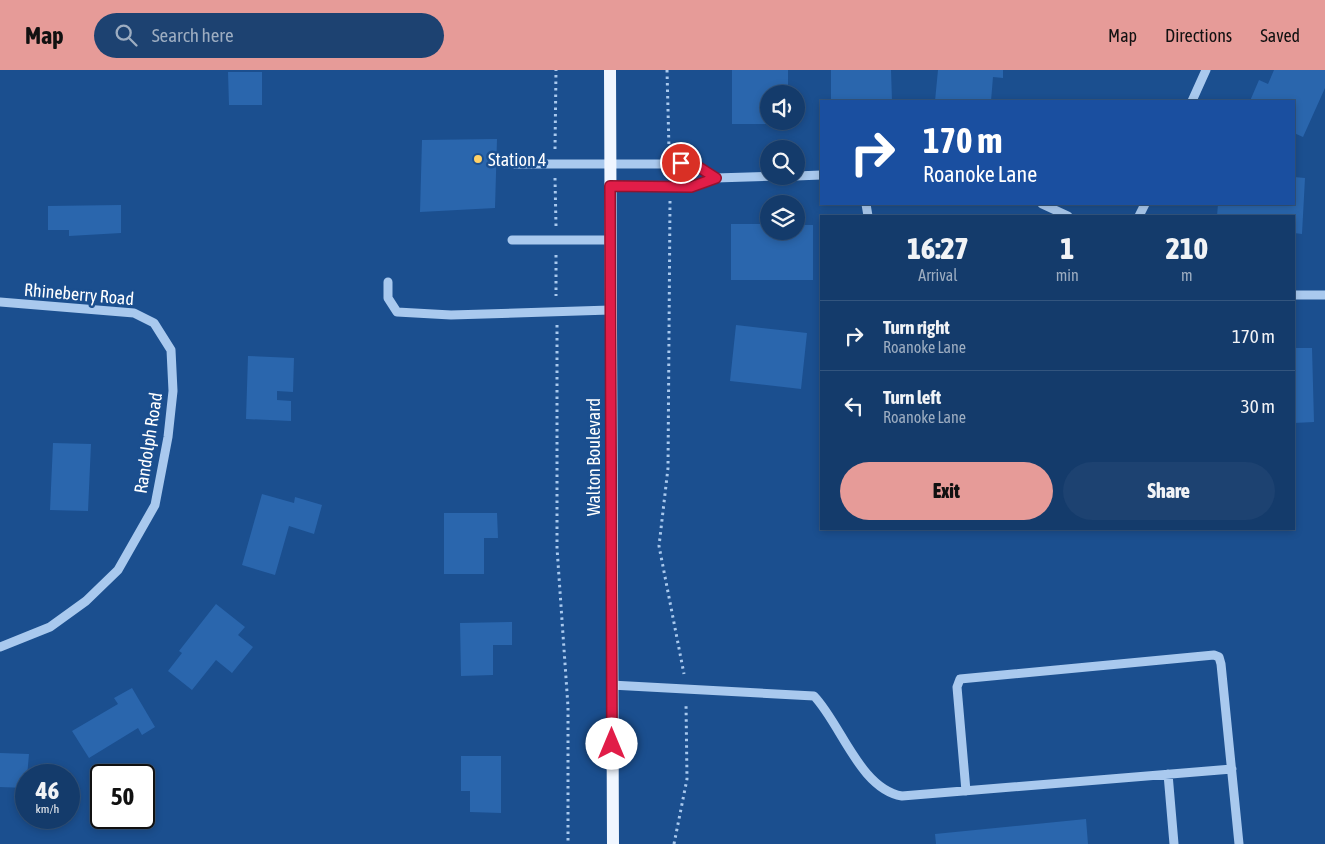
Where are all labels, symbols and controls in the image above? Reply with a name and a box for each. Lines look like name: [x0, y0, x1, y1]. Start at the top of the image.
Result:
search box: [94, 13, 444, 58]
icon: search: [112, 21, 140, 49]
text: Map: [25, 22, 64, 49]
text: Search here: [152, 24, 234, 46]
text: Map: [1108, 25, 1137, 46]
text: Directions: [1165, 25, 1232, 46]
text: Saved: [1260, 25, 1300, 46]
map controls: [760, 85, 805, 240]
button: sound: [760, 85, 805, 130]
icon: right: [840, 120, 905, 185]
text: 170 m: [923, 120, 1002, 160]
button: search: [760, 140, 805, 185]
pin: [660, 142, 702, 184]
place label: Station 4: [488, 149, 547, 170]
icon: arrive: [667, 149, 695, 177]
marker: Station 4: [472, 153, 484, 165]
text: Roanoke Lane: [923, 161, 1037, 187]
button: layers: [760, 195, 805, 240]
text: 16:27: [907, 231, 969, 265]
text: 1: [1060, 231, 1074, 265]
text: 210: [1166, 231, 1208, 265]
text: Arrival: [918, 266, 957, 284]
text: min: [1056, 266, 1079, 284]
text: m: [1181, 266, 1193, 284]
street label: Rhineberry Road: [23, 279, 135, 309]
text: Turn right: [883, 316, 950, 338]
icon: right: [840, 322, 868, 350]
text: 170 m: [1232, 325, 1275, 347]
text: Roanoke Lane: [883, 338, 966, 356]
text: Turn left: [883, 386, 941, 408]
street label: Randolph Road: [130, 391, 166, 495]
icon: left: [840, 392, 868, 420]
text: 30 m: [1241, 395, 1275, 417]
street label: Walton Boulevard: [583, 398, 604, 516]
text: Roanoke Lane: [883, 408, 966, 426]
button: Exit: [840, 462, 1053, 520]
button: Share: [1063, 462, 1275, 520]
position arrow: [585, 717, 637, 769]
speed limit sign: 50: [90, 764, 155, 829]
text: 46: [36, 776, 59, 804]
text: km/h: [36, 802, 59, 816]

